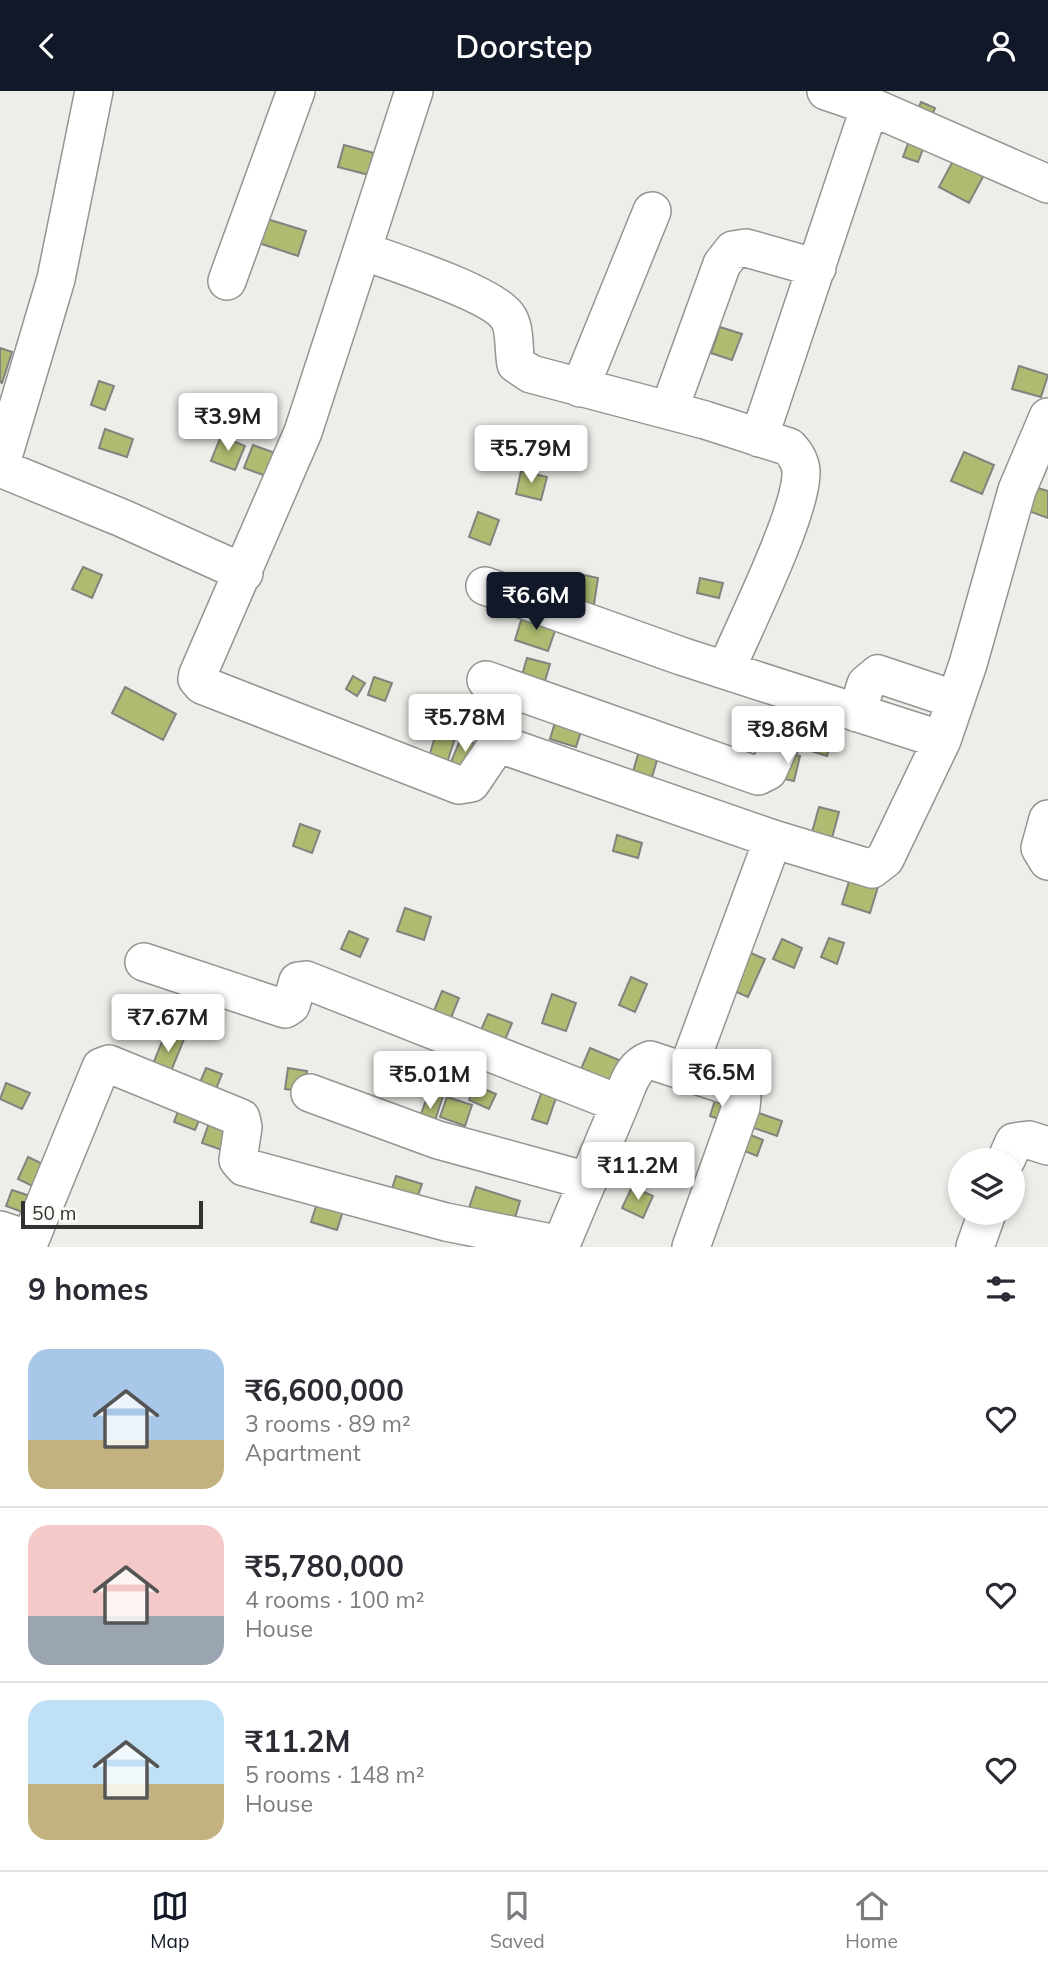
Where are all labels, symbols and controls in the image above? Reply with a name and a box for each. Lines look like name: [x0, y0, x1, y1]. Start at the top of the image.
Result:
text: Doorstep: [455, 26, 593, 66]
icon: back: [28, 27, 66, 65]
icon: person: [982, 27, 1020, 65]
pin: ₹3.9M: [179, 393, 277, 453]
text: ₹3.9M: [194, 401, 262, 430]
pin: ₹5.79M: [474, 425, 588, 485]
text: ₹5.79M: [491, 433, 571, 462]
pin: ₹6.6M: [487, 573, 585, 632]
text: ₹6.6M: [502, 580, 570, 609]
pin: ₹5.78M: [408, 695, 522, 754]
text: ₹5.78M: [425, 702, 505, 731]
pin: ₹9.86M: [731, 707, 845, 766]
text: ₹9.86M: [748, 714, 828, 743]
pin: ₹7.67M: [111, 995, 225, 1054]
text: ₹7.67M: [128, 1002, 208, 1031]
pin: ₹6.5M: [673, 1049, 771, 1109]
pin: ₹5.01M: [373, 1051, 487, 1111]
text: ₹6.5M: [688, 1057, 756, 1086]
text: ₹5.01M: [390, 1059, 470, 1088]
pin: ₹11.2M: [581, 1143, 695, 1202]
map controls: [948, 1148, 1025, 1225]
button: layers: [948, 1148, 1025, 1225]
text: ₹11.2M: [598, 1150, 678, 1179]
scale bar: [21, 1198, 203, 1230]
text: 50 m: [32, 1201, 76, 1225]
text: 9 homes: [28, 1270, 149, 1308]
icon: filters: [982, 1270, 1020, 1308]
text: ₹6,600,000: [245, 1371, 404, 1409]
icon: home: [84, 1377, 168, 1461]
icon: heart: [982, 1400, 1020, 1438]
text: 3 rooms · 89 m²: [245, 1409, 411, 1438]
text: Apartment: [245, 1438, 361, 1467]
text: ₹5,780,000: [245, 1547, 404, 1585]
icon: home: [84, 1553, 168, 1637]
icon: heart: [982, 1576, 1020, 1614]
text: 4 rooms · 100 m²: [245, 1585, 425, 1614]
text: House: [245, 1614, 313, 1643]
text: ₹11.2M: [245, 1722, 351, 1760]
icon: home: [84, 1728, 168, 1812]
icon: heart: [982, 1751, 1020, 1789]
text: 5 rooms · 148 m²: [245, 1760, 425, 1789]
text: House: [245, 1789, 313, 1818]
tab: Map: [150, 1887, 189, 1953]
tab: Saved: [490, 1887, 545, 1953]
tab: Home: [845, 1887, 898, 1953]

